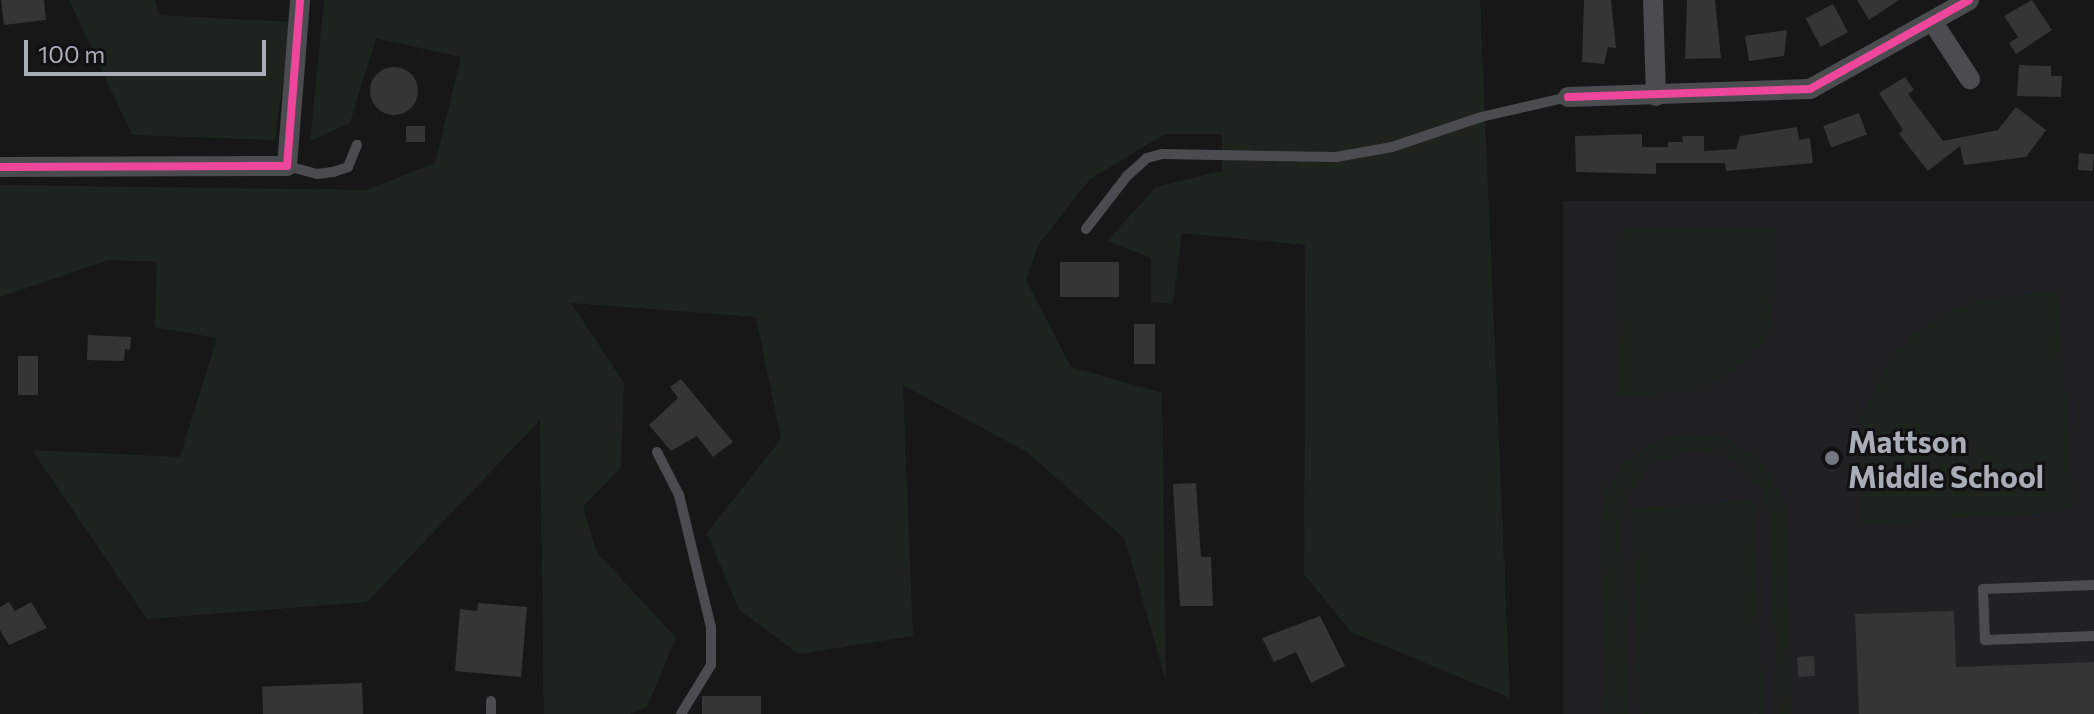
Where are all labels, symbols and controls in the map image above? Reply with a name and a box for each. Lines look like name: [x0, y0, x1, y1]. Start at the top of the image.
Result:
scale bar: [28, 24, 270, 74]
text: 100 m: [38, 39, 105, 68]
place label: Mattson Middle School: [1848, 423, 2044, 494]
marker: Mattson Middle School: [1823, 449, 1841, 467]

